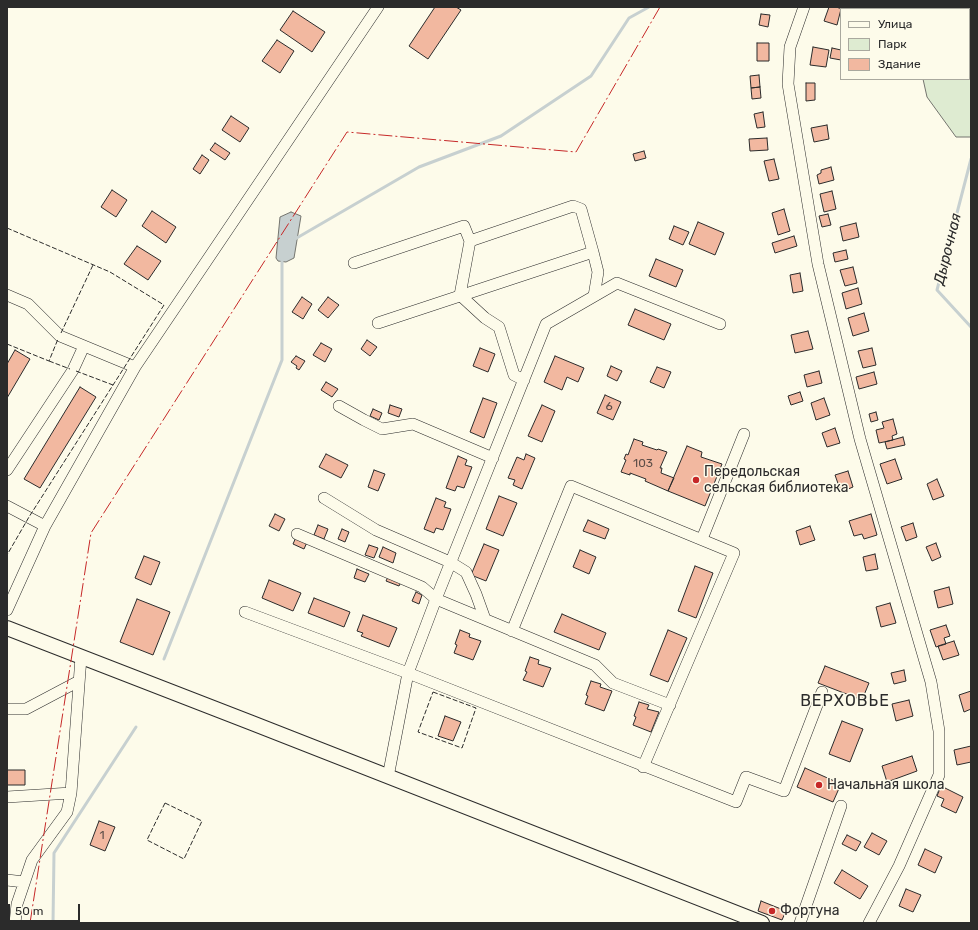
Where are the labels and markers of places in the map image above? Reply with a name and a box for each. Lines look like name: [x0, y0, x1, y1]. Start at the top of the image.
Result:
place label: Передольская сельская библиотека: [704, 464, 848, 496]
marker: Передольская сельская библиотека: [691, 475, 701, 485]
place label: Начальная школа: [827, 777, 945, 793]
marker: Начальная школа: [814, 780, 824, 790]
place label: Фортуна: [780, 903, 839, 919]
marker: Фортуна: [767, 906, 777, 916]

